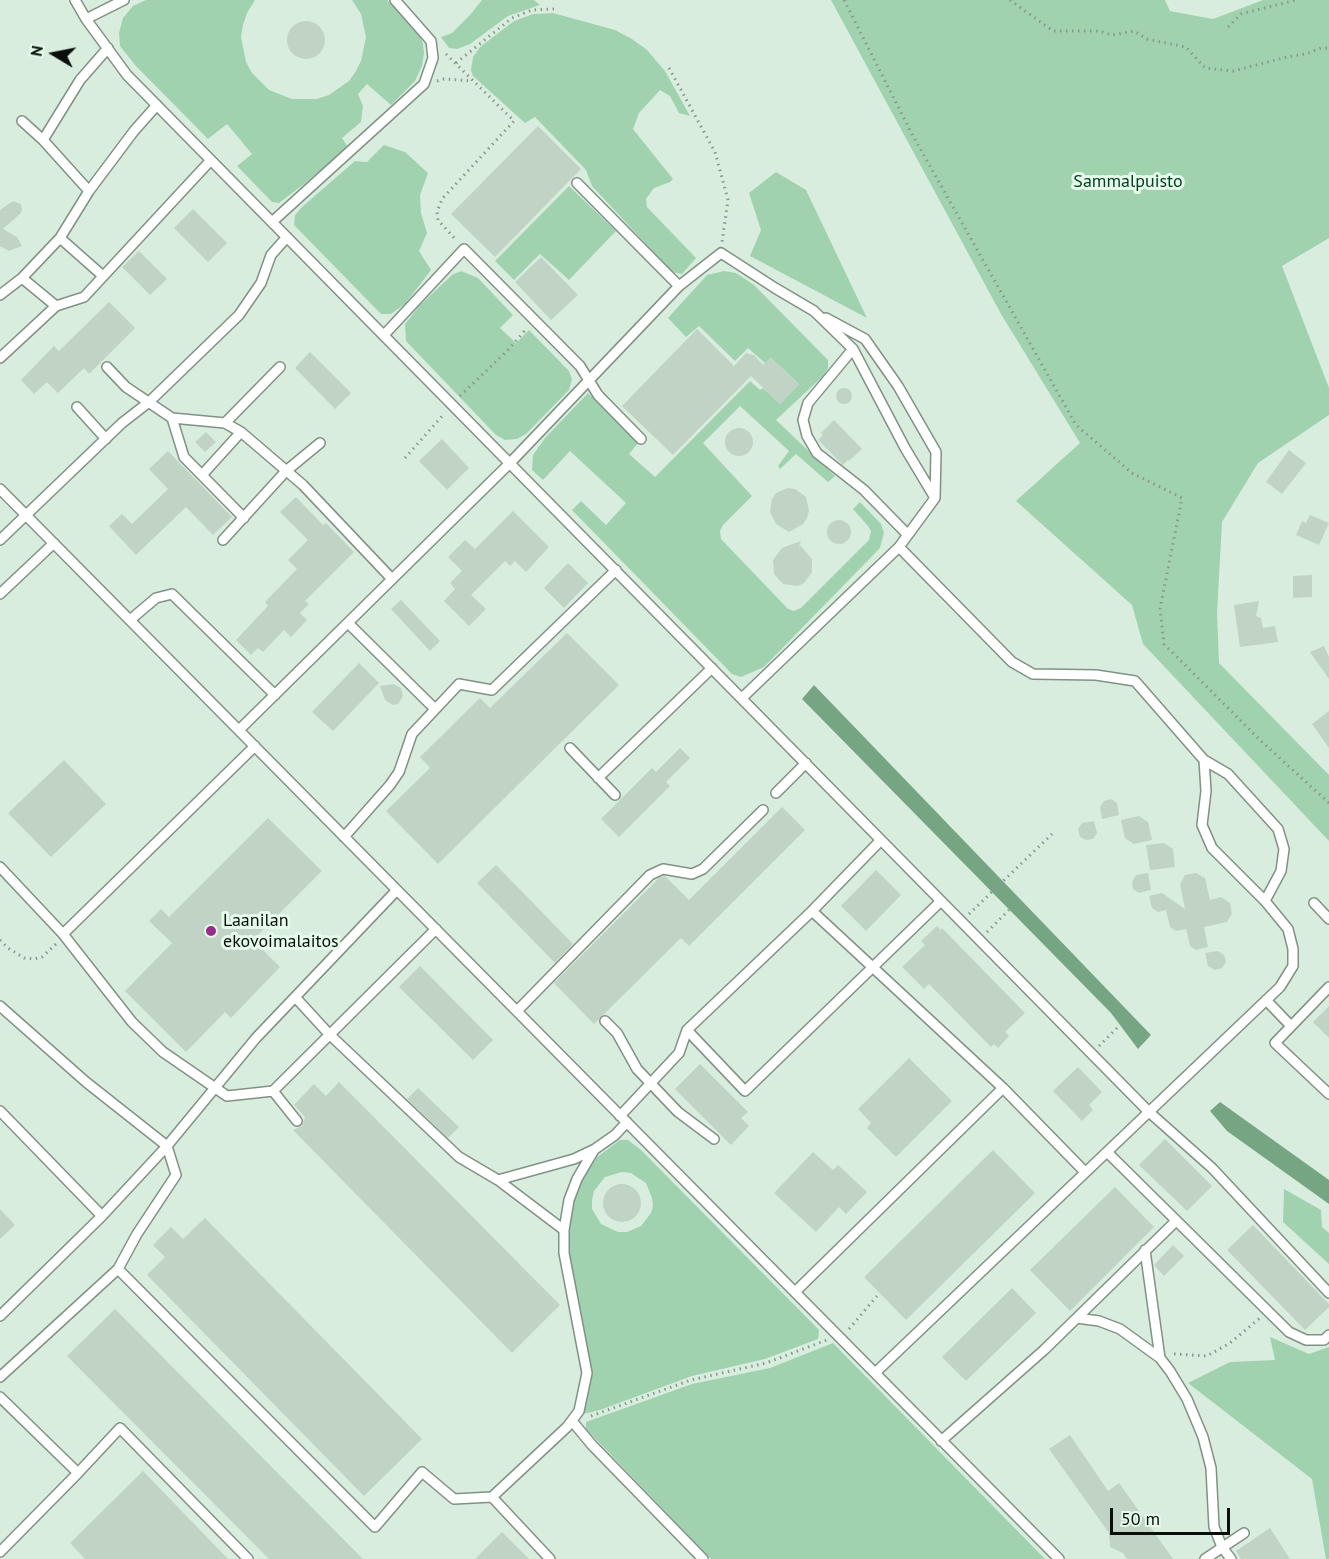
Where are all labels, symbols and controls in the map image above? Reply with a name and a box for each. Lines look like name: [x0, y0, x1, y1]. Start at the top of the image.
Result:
north arrow: [24, 24, 84, 84]
text: N: [26, 44, 47, 58]
park label: Sammalpuisto: [1073, 171, 1183, 193]
place label: Laanilan ekovoimalaitos: [223, 910, 339, 952]
marker: Laanilan ekovoimalaitos: [204, 924, 218, 938]
scale bar: [1113, 1496, 1233, 1534]
text: 50 m: [1121, 1507, 1160, 1530]

